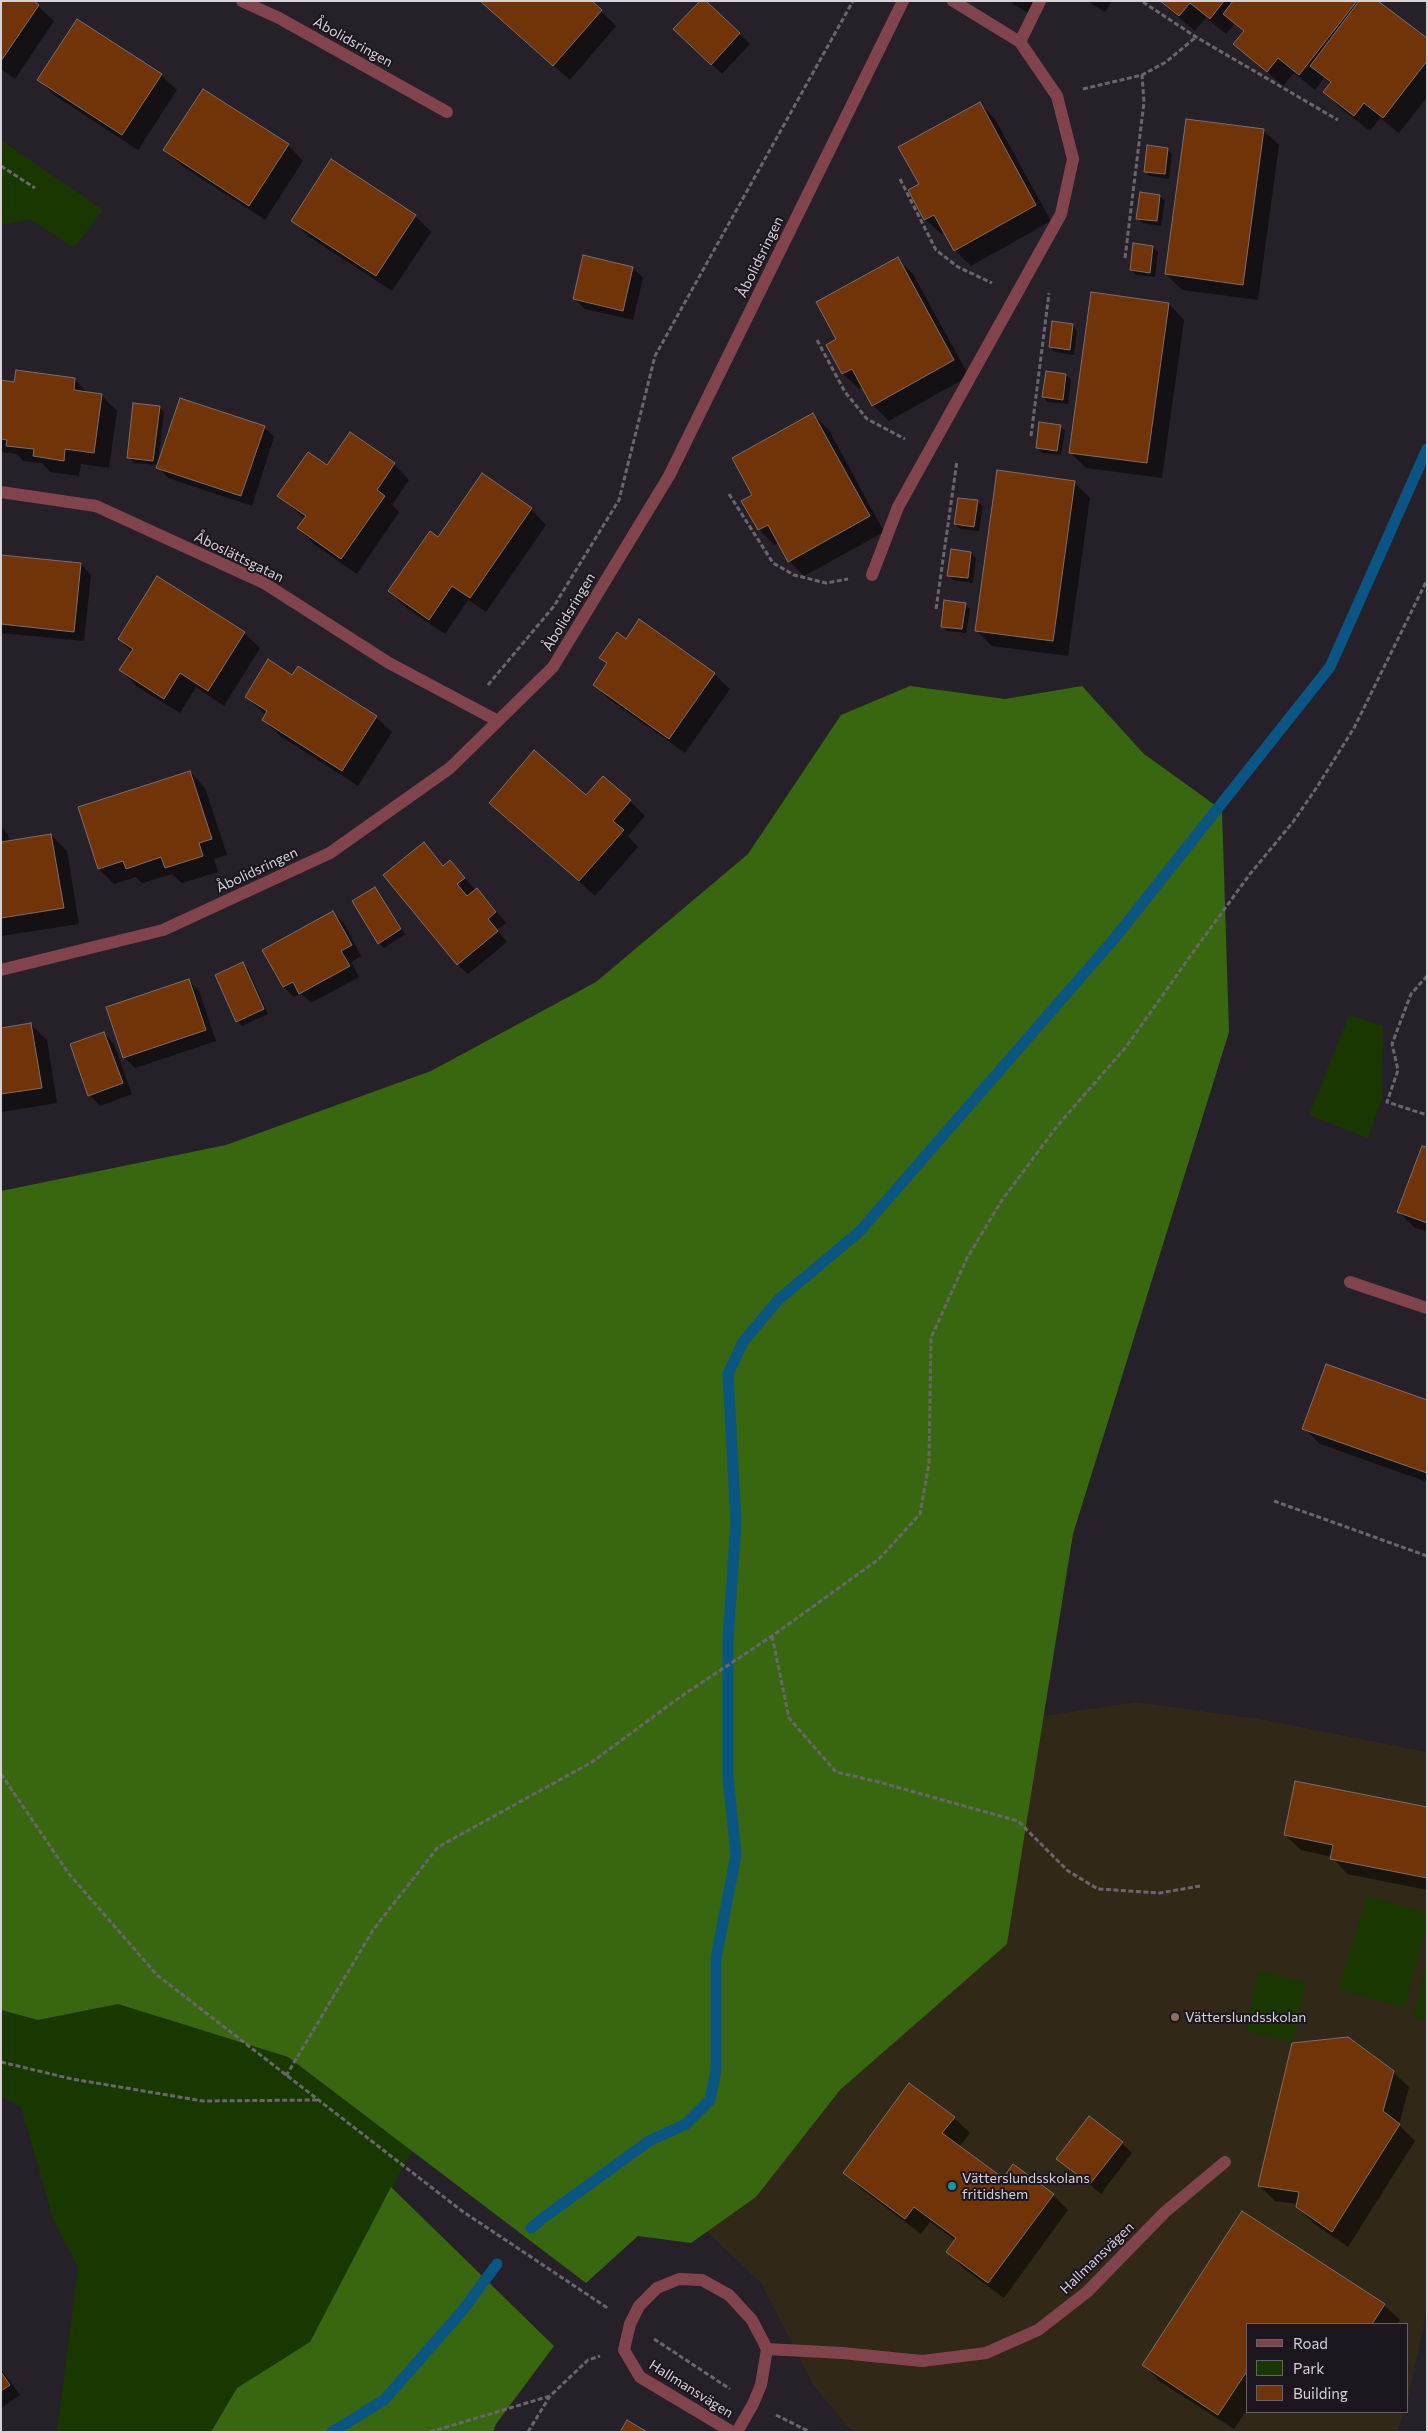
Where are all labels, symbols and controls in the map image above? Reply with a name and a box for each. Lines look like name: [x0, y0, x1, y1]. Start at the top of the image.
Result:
street label: Åbolidsringen: [310, 13, 396, 71]
street label: Åbolidsringen: [733, 214, 787, 300]
street label: Åboslättsgatan: [192, 528, 286, 586]
street label: Åbolidsringen: [539, 570, 599, 654]
street label: Åbolidsringen: [214, 844, 300, 896]
place label: Vätterslundsskolan: [1185, 2009, 1306, 2025]
marker: Vätterslundsskolan: [1169, 2011, 1181, 2023]
place label: Vätterslundsskolans fritidshem: [962, 2170, 1090, 2202]
marker: Vätterslundsskolans fritidshem: [946, 2180, 958, 2192]
street label: Hallmansvägen: [1057, 2219, 1137, 2297]
legend: [1246, 2323, 1408, 2413]
text: Road: [1293, 2334, 1328, 2352]
street label: Hallmansvägen: [646, 2356, 736, 2422]
text: Park: [1293, 2359, 1324, 2377]
text: Building: [1293, 2384, 1348, 2402]

